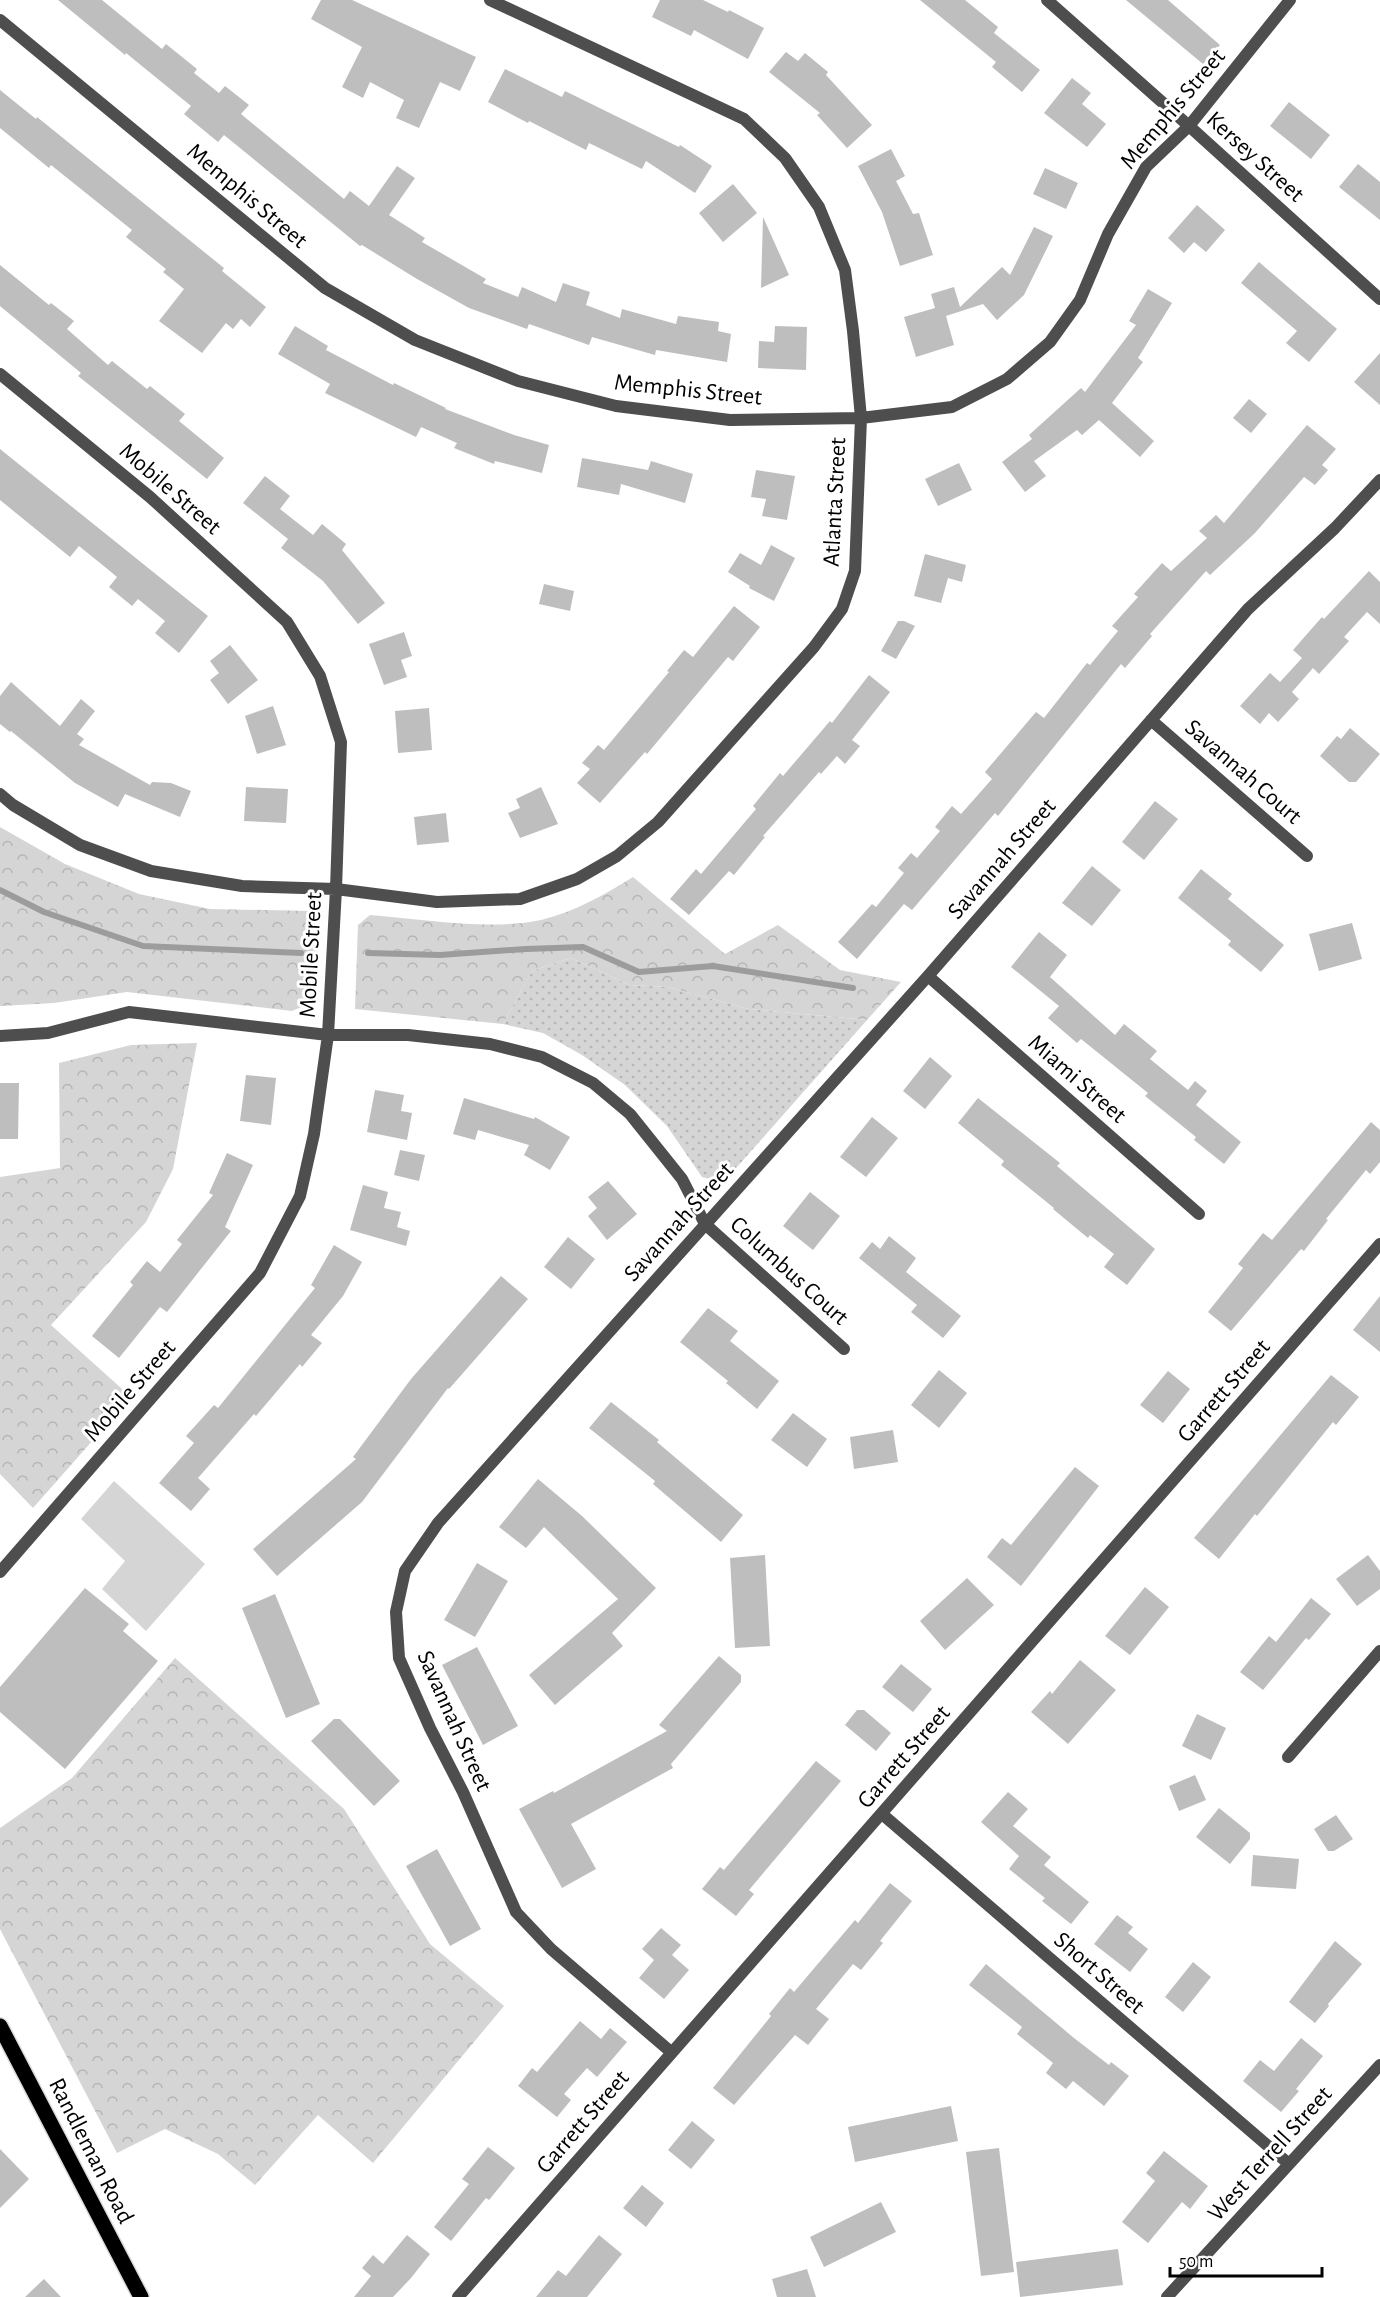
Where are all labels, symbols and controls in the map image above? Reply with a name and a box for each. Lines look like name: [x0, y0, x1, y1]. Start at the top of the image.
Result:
street label: Memphis Street: [1116, 44, 1230, 174]
street label: Kersey Street: [1202, 107, 1309, 207]
street label: Memphis Street: [182, 139, 312, 253]
street label: Memphis Street: [613, 370, 763, 410]
street label: Atlanta Street: [820, 436, 850, 567]
street label: Mobile Street: [115, 439, 226, 540]
street label: Savannah Court: [1180, 715, 1306, 829]
street label: Savannah Street: [943, 794, 1061, 924]
street label: Mobile Street: [296, 891, 326, 1018]
street label: Miami Street: [1023, 1030, 1131, 1128]
street label: Savannah Street: [620, 1158, 739, 1286]
street label: Columbus Court: [725, 1212, 853, 1330]
street label: Mobile Street: [80, 1335, 181, 1446]
street label: Garrett Street: [1173, 1335, 1275, 1447]
street label: Savannah Street: [412, 1647, 496, 1795]
street label: Garrett Street: [853, 1701, 955, 1813]
street label: Short Street: [1049, 1928, 1149, 2019]
street label: Garrett Street: [532, 2066, 634, 2178]
street label: Randleman Road: [44, 2074, 138, 2228]
street label: West Terrell Street: [1204, 2082, 1337, 2226]
scale bar: [1170, 2240, 1322, 2278]
text: 50 m: [1179, 2253, 1213, 2271]

